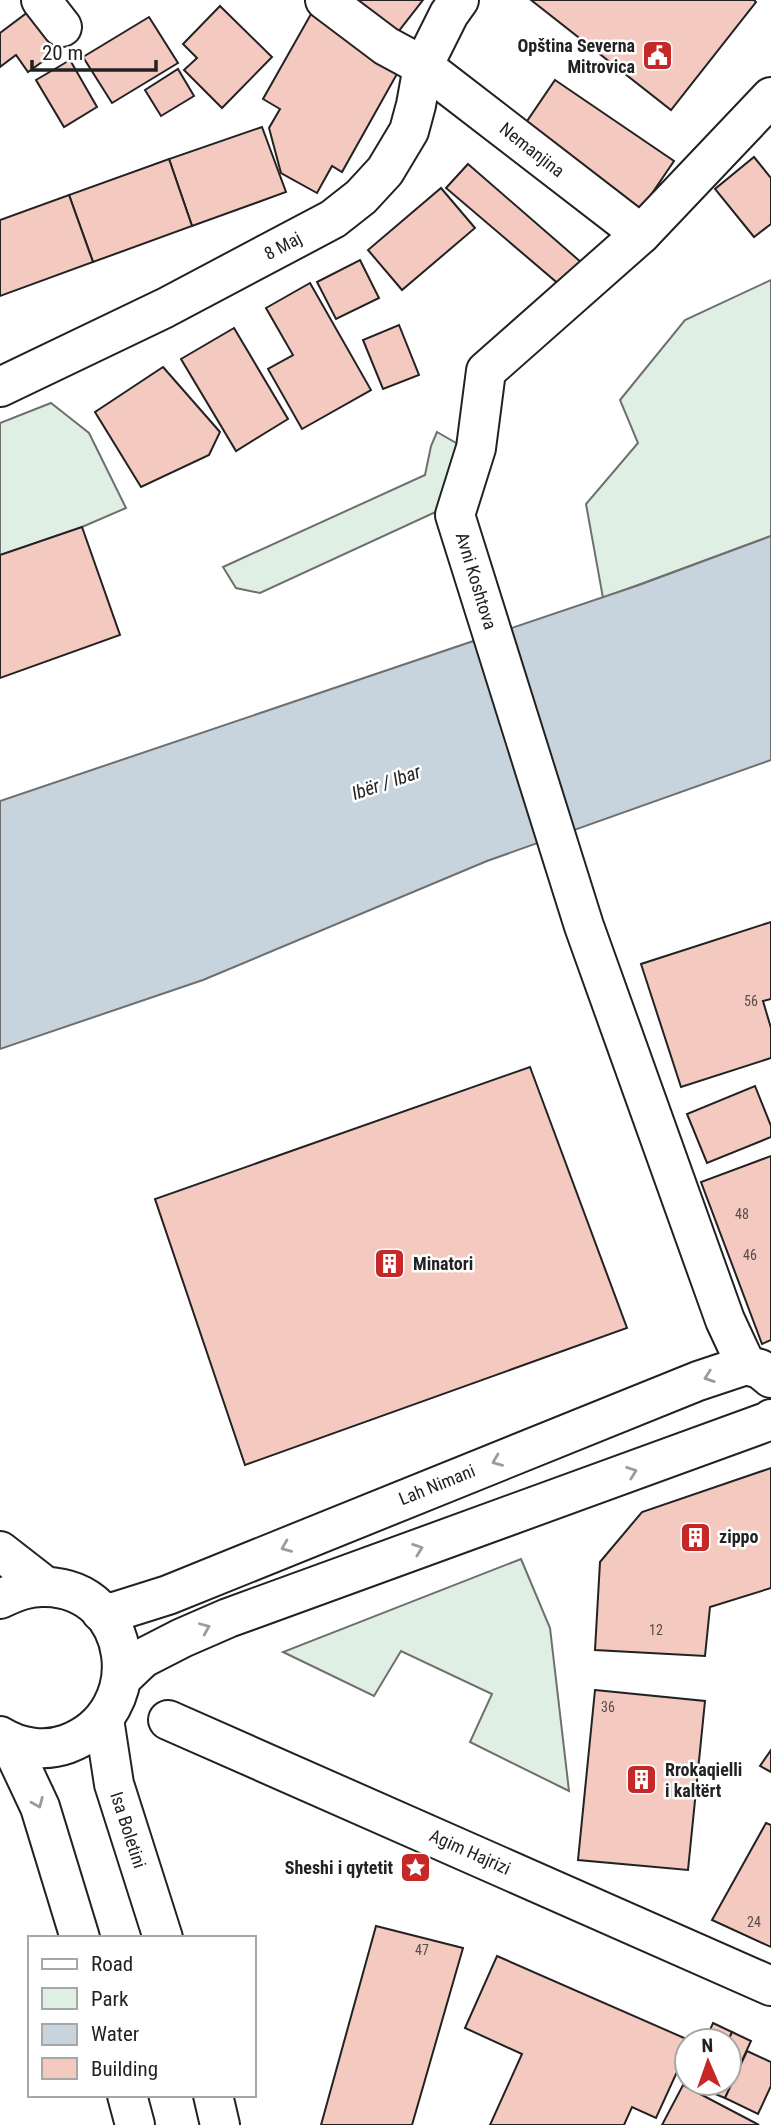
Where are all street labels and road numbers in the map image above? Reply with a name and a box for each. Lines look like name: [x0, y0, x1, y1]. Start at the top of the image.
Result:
street label: Nemanjina: [496, 118, 569, 181]
street label: 8 Maj: [260, 227, 305, 264]
street label: Avni Koshtova: [452, 530, 501, 632]
street label: Lah Nimani: [396, 1460, 478, 1509]
street label: Isa Boletini: [106, 1789, 151, 1871]
street label: Agim Hajrizi: [426, 1824, 514, 1879]

